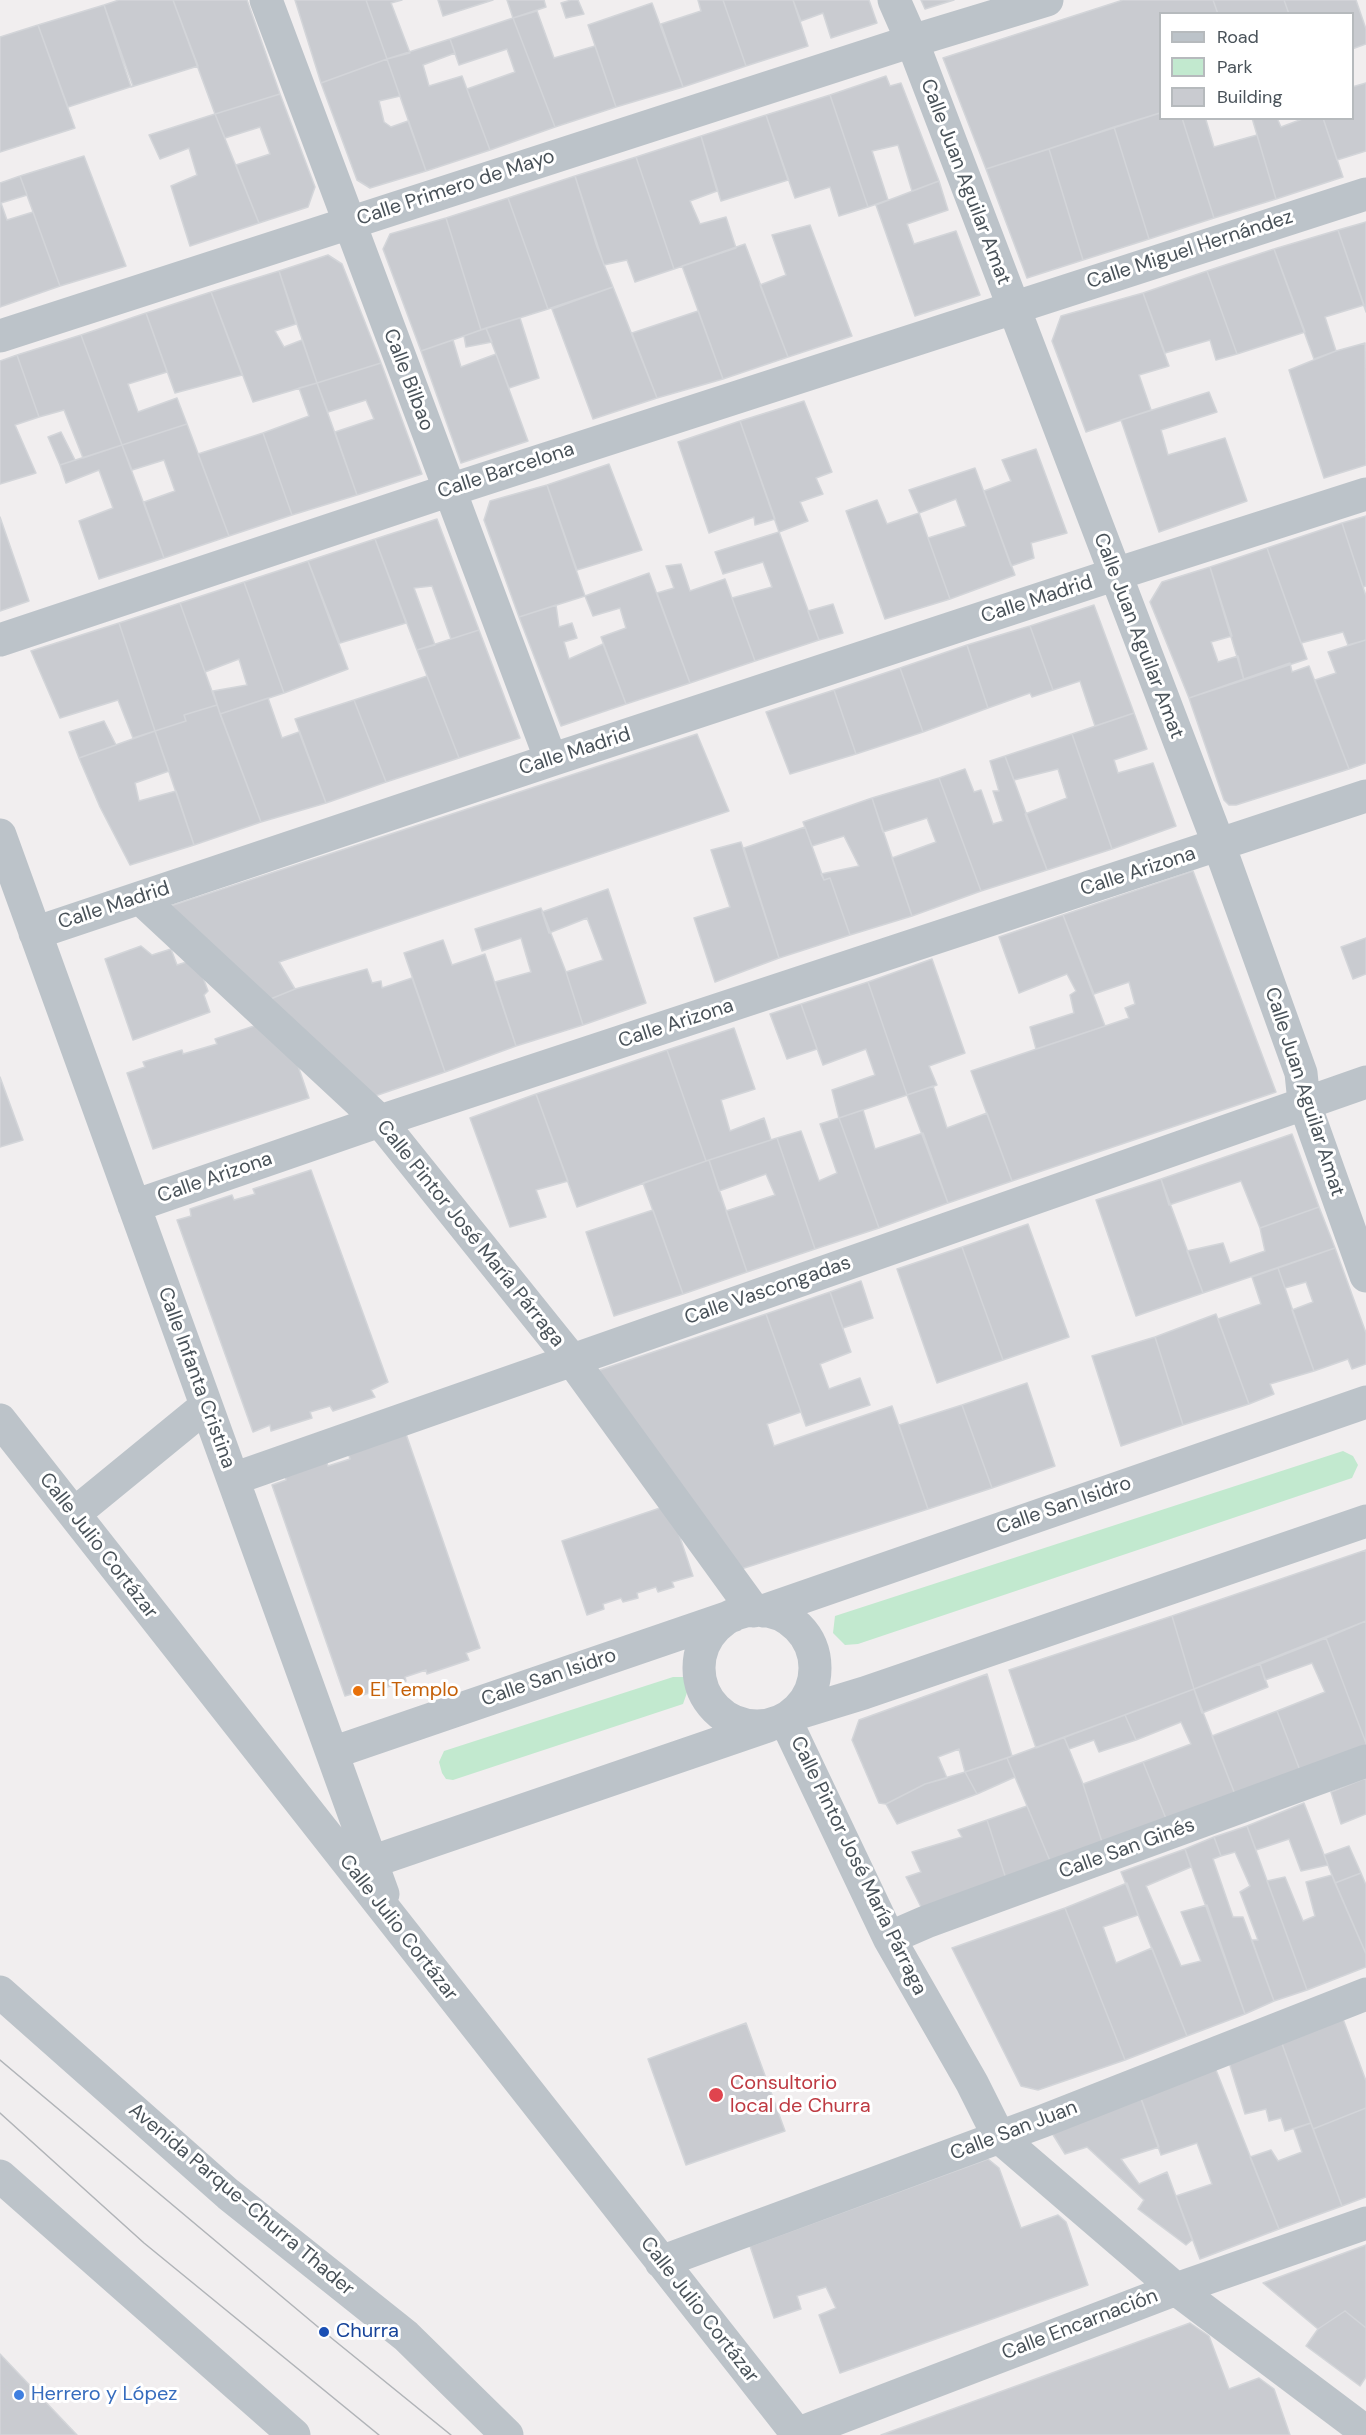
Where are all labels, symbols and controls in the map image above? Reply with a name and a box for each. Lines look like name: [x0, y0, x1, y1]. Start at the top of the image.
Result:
legend: [1159, 12, 1354, 120]
text: Road: [1217, 25, 1259, 49]
text: Park: [1217, 55, 1253, 79]
street label: Calle Juan Aguilar Amat: [915, 76, 1015, 288]
text: Building: [1217, 85, 1282, 109]
street label: Calle Primero de Mayo: [354, 145, 558, 231]
street label: Calle Miguel Hernández: [1084, 205, 1296, 295]
street label: Calle Bilbao: [378, 326, 438, 434]
street label: Calle Barcelona: [435, 438, 577, 504]
street label: Calle Juan Aguilar Amat: [1088, 530, 1188, 742]
street label: Calle Madrid: [978, 571, 1096, 629]
street label: Calle Madrid: [516, 723, 634, 781]
street label: Calle Arizona: [1077, 842, 1199, 902]
street label: Calle Madrid: [55, 877, 173, 935]
street label: Calle Juan Aguilar Amat: [1259, 984, 1349, 1200]
street label: Calle Arizona: [615, 994, 737, 1054]
street label: Calle Pintor José María Párraga: [371, 1116, 569, 1352]
street label: Calle Arizona: [155, 1147, 275, 1209]
street label: Calle Vascongadas: [682, 1251, 854, 1331]
street label: Calle Infanta Cristina: [152, 1284, 240, 1472]
street label: Calle Julio Cortázar: [34, 1468, 162, 1624]
street label: Calle San Isidro: [993, 1472, 1135, 1540]
street label: Calle San Isidro: [478, 1644, 620, 1712]
place label: El Templo: [370, 1679, 459, 1703]
marker: El Templo: [351, 1684, 365, 1698]
street label: Calle Pintor José María Párraga: [785, 1733, 931, 1999]
street label: Calle San Ginés: [1056, 1813, 1198, 1885]
street label: Calle Julio Cortázar: [334, 1850, 462, 2006]
place label: Consultorio local de Churra: [730, 2072, 871, 2119]
marker: Consultorio local de Churra: [707, 2086, 725, 2104]
street label: Calle San Juan: [947, 2096, 1081, 2166]
street label: Avenida Parque-Churra Thader: [123, 2099, 359, 2301]
street label: Calle Julio Cortázar: [635, 2232, 763, 2388]
street label: Calle Encarnación: [999, 2284, 1161, 2366]
place label: Churra: [336, 2320, 399, 2344]
marker: Churra: [317, 2325, 331, 2339]
place label: Herrero y López: [31, 2383, 177, 2407]
marker: Herrero y López: [12, 2388, 26, 2402]

